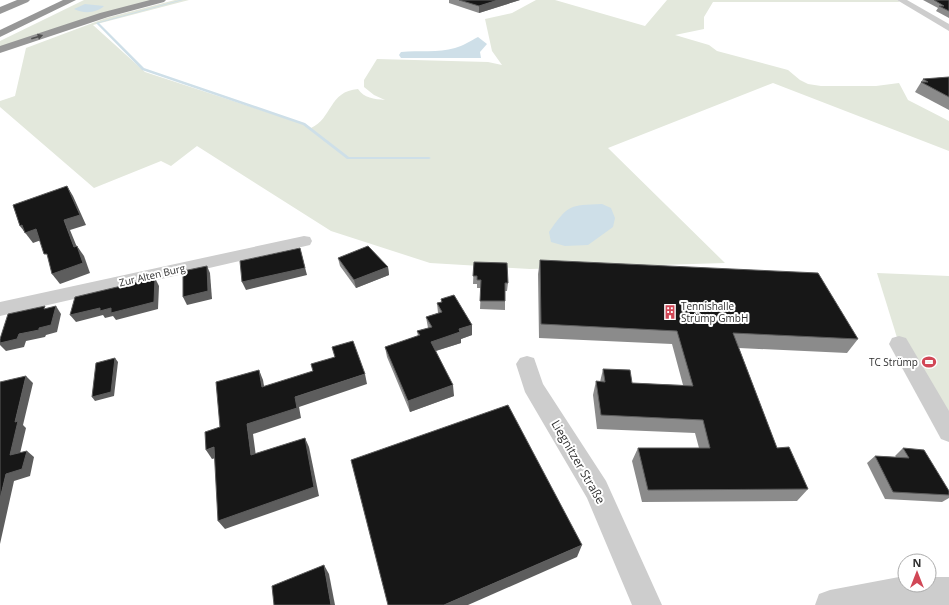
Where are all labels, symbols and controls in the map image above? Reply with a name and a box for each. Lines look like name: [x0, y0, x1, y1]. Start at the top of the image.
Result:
one-way arrow: [31, 34, 43, 40]
street label: Zur Alten Burg: [118, 260, 187, 289]
place label: Tennishalle Strümp GmbH: [681, 299, 748, 325]
building icon: Tennishalle Strümp GmbH: [662, 304, 678, 320]
sports icon: TC Strümp: [921, 354, 937, 370]
place label: TC Strümp: [869, 355, 918, 369]
street label: Liegnitzer Straße: [548, 417, 609, 507]
north arrow: [897, 553, 937, 593]
text: N: [913, 555, 921, 570]

